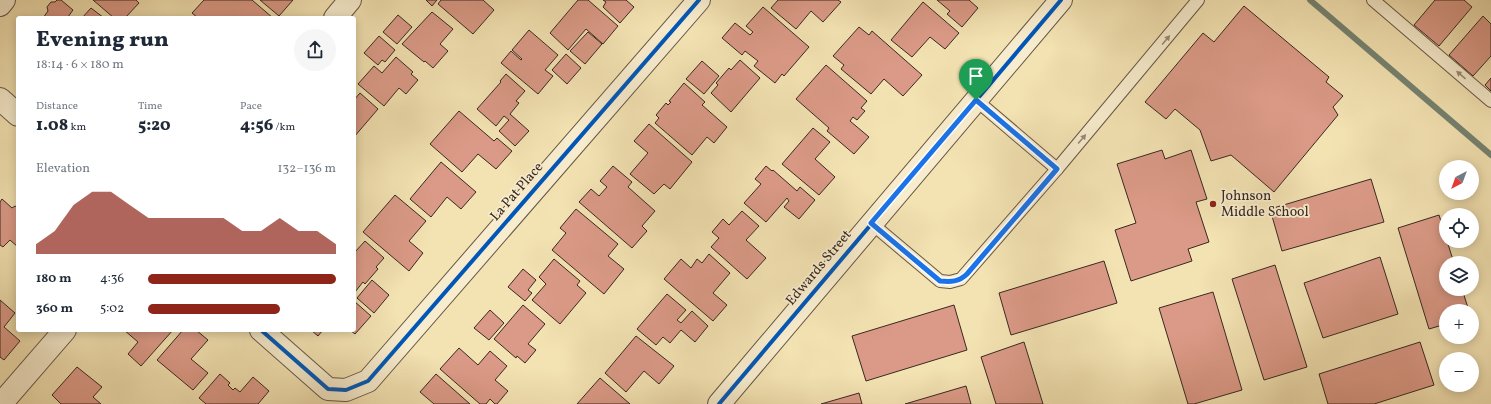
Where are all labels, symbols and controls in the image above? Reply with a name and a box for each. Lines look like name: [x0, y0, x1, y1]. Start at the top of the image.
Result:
text: Evening run: [36, 25, 169, 56]
button: share: [294, 29, 336, 71]
one-way arrow: [1161, 34, 1170, 45]
text: 18:14 · 6 × 180 m: [36, 56, 124, 74]
pin: [959, 59, 993, 100]
icon: arrive: [965, 65, 987, 87]
one-way arrow: [1456, 71, 1467, 80]
text: Distance: [36, 99, 78, 114]
text: Time: [138, 99, 162, 114]
text: Pace: [240, 99, 262, 114]
text: 1.08: [36, 114, 68, 137]
text: 5:20: [138, 114, 171, 137]
text: 4:56: [240, 114, 273, 137]
text: km: [68, 120, 86, 135]
text: /km: [273, 120, 295, 135]
one-way arrow: [1078, 134, 1087, 145]
street label: La Pat Place: [486, 158, 548, 226]
text: Elevation: [36, 160, 90, 178]
text: 132–136 m: [278, 160, 336, 178]
north arrow: [1439, 160, 1479, 200]
map controls: [1439, 160, 1479, 392]
place label: Johnson Middle School: [1221, 187, 1309, 222]
marker: Johnson Middle School: [1208, 199, 1218, 209]
button: locate: [1439, 208, 1479, 248]
street label: Edwards Street: [782, 226, 856, 310]
button: layers: [1439, 256, 1479, 296]
text: 180 m: [36, 270, 72, 288]
text: 4:36: [100, 270, 124, 288]
text: 360 m: [36, 300, 73, 318]
text: 5:02: [100, 300, 124, 318]
button: +: [1439, 304, 1479, 344]
button: −: [1439, 352, 1479, 392]

